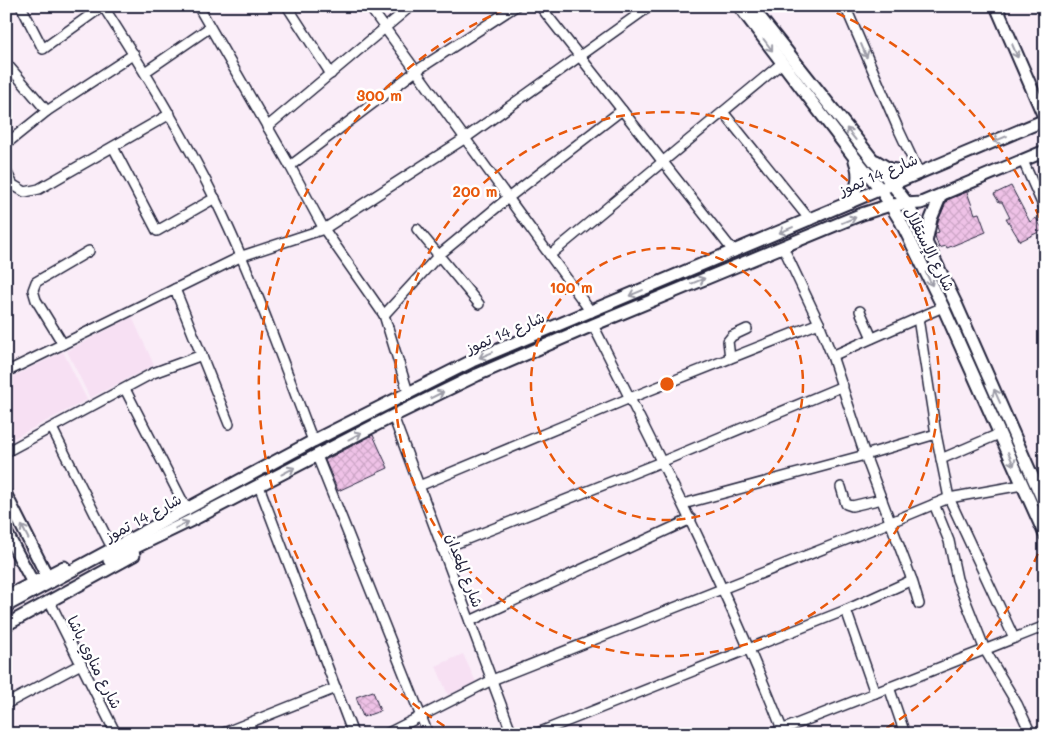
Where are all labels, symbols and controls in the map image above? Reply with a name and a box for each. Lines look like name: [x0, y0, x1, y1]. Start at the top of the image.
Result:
one-way arrow: [763, 38, 773, 52]
one-way arrow: [860, 43, 870, 58]
one-way arrow: [1011, 43, 1021, 58]
text: 300 m: [356, 85, 402, 105]
one-way arrow: [846, 127, 856, 141]
one-way arrow: [993, 134, 1008, 144]
street label: شارع 14 تموز: [835, 148, 921, 201]
text: 200 m: [453, 181, 498, 201]
street label: شارع الإستقلال: [899, 203, 960, 295]
one-way arrow: [840, 215, 856, 224]
one-way arrow: [779, 225, 794, 235]
one-way arrow: [925, 271, 934, 286]
one-way arrow: [690, 276, 705, 286]
text: 100 m: [549, 277, 593, 297]
one-way arrow: [629, 289, 644, 298]
street label: شارع 14 تموز: [462, 306, 548, 359]
one-way arrow: [479, 351, 494, 360]
centre of rings: [658, 375, 676, 393]
one-way arrow: [429, 389, 444, 399]
one-way arrow: [992, 389, 1001, 404]
one-way arrow: [347, 431, 362, 440]
one-way arrow: [1006, 451, 1016, 466]
one-way arrow: [280, 466, 295, 475]
street label: شارع 14 تموز: [100, 489, 185, 547]
one-way arrow: [174, 520, 189, 530]
one-way arrow: [20, 524, 30, 539]
street label: شارع المعدان: [441, 530, 488, 610]
street label: شارع مناوي باشا: [61, 612, 127, 713]

